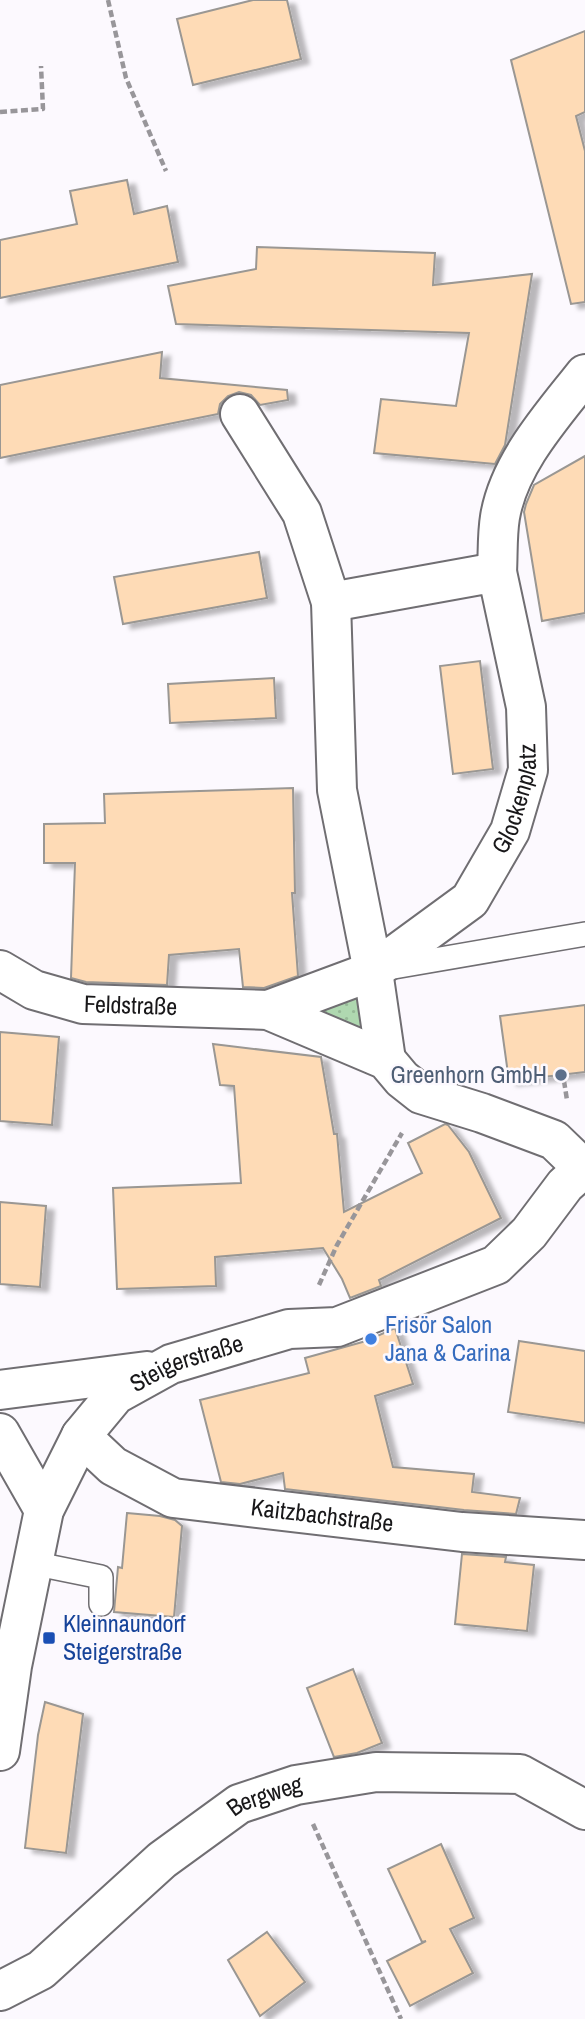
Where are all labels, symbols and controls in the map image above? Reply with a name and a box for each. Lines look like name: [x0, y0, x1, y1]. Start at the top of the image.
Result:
street label: Glockenplatz: [483, 743, 543, 859]
street label: Feldstraße: [84, 987, 178, 1022]
place label: Greenhorn GmbH: [391, 1058, 547, 1090]
marker: Greenhorn GmbH: [553, 1067, 569, 1083]
place label: Frisör Salon Jana & Carina: [385, 1308, 511, 1368]
street label: Steigerstraße: [124, 1326, 247, 1399]
marker: Frisör Salon Jana & Carina: [363, 1331, 379, 1347]
street label: Kaitzbachstraße: [249, 1490, 395, 1539]
place label: Kleinnaundorf Steigerstraße: [63, 1607, 186, 1667]
marker: Kleinnaundorf Steigerstraße: [41, 1630, 57, 1646]
street label: Bergweg: [220, 1767, 304, 1823]

